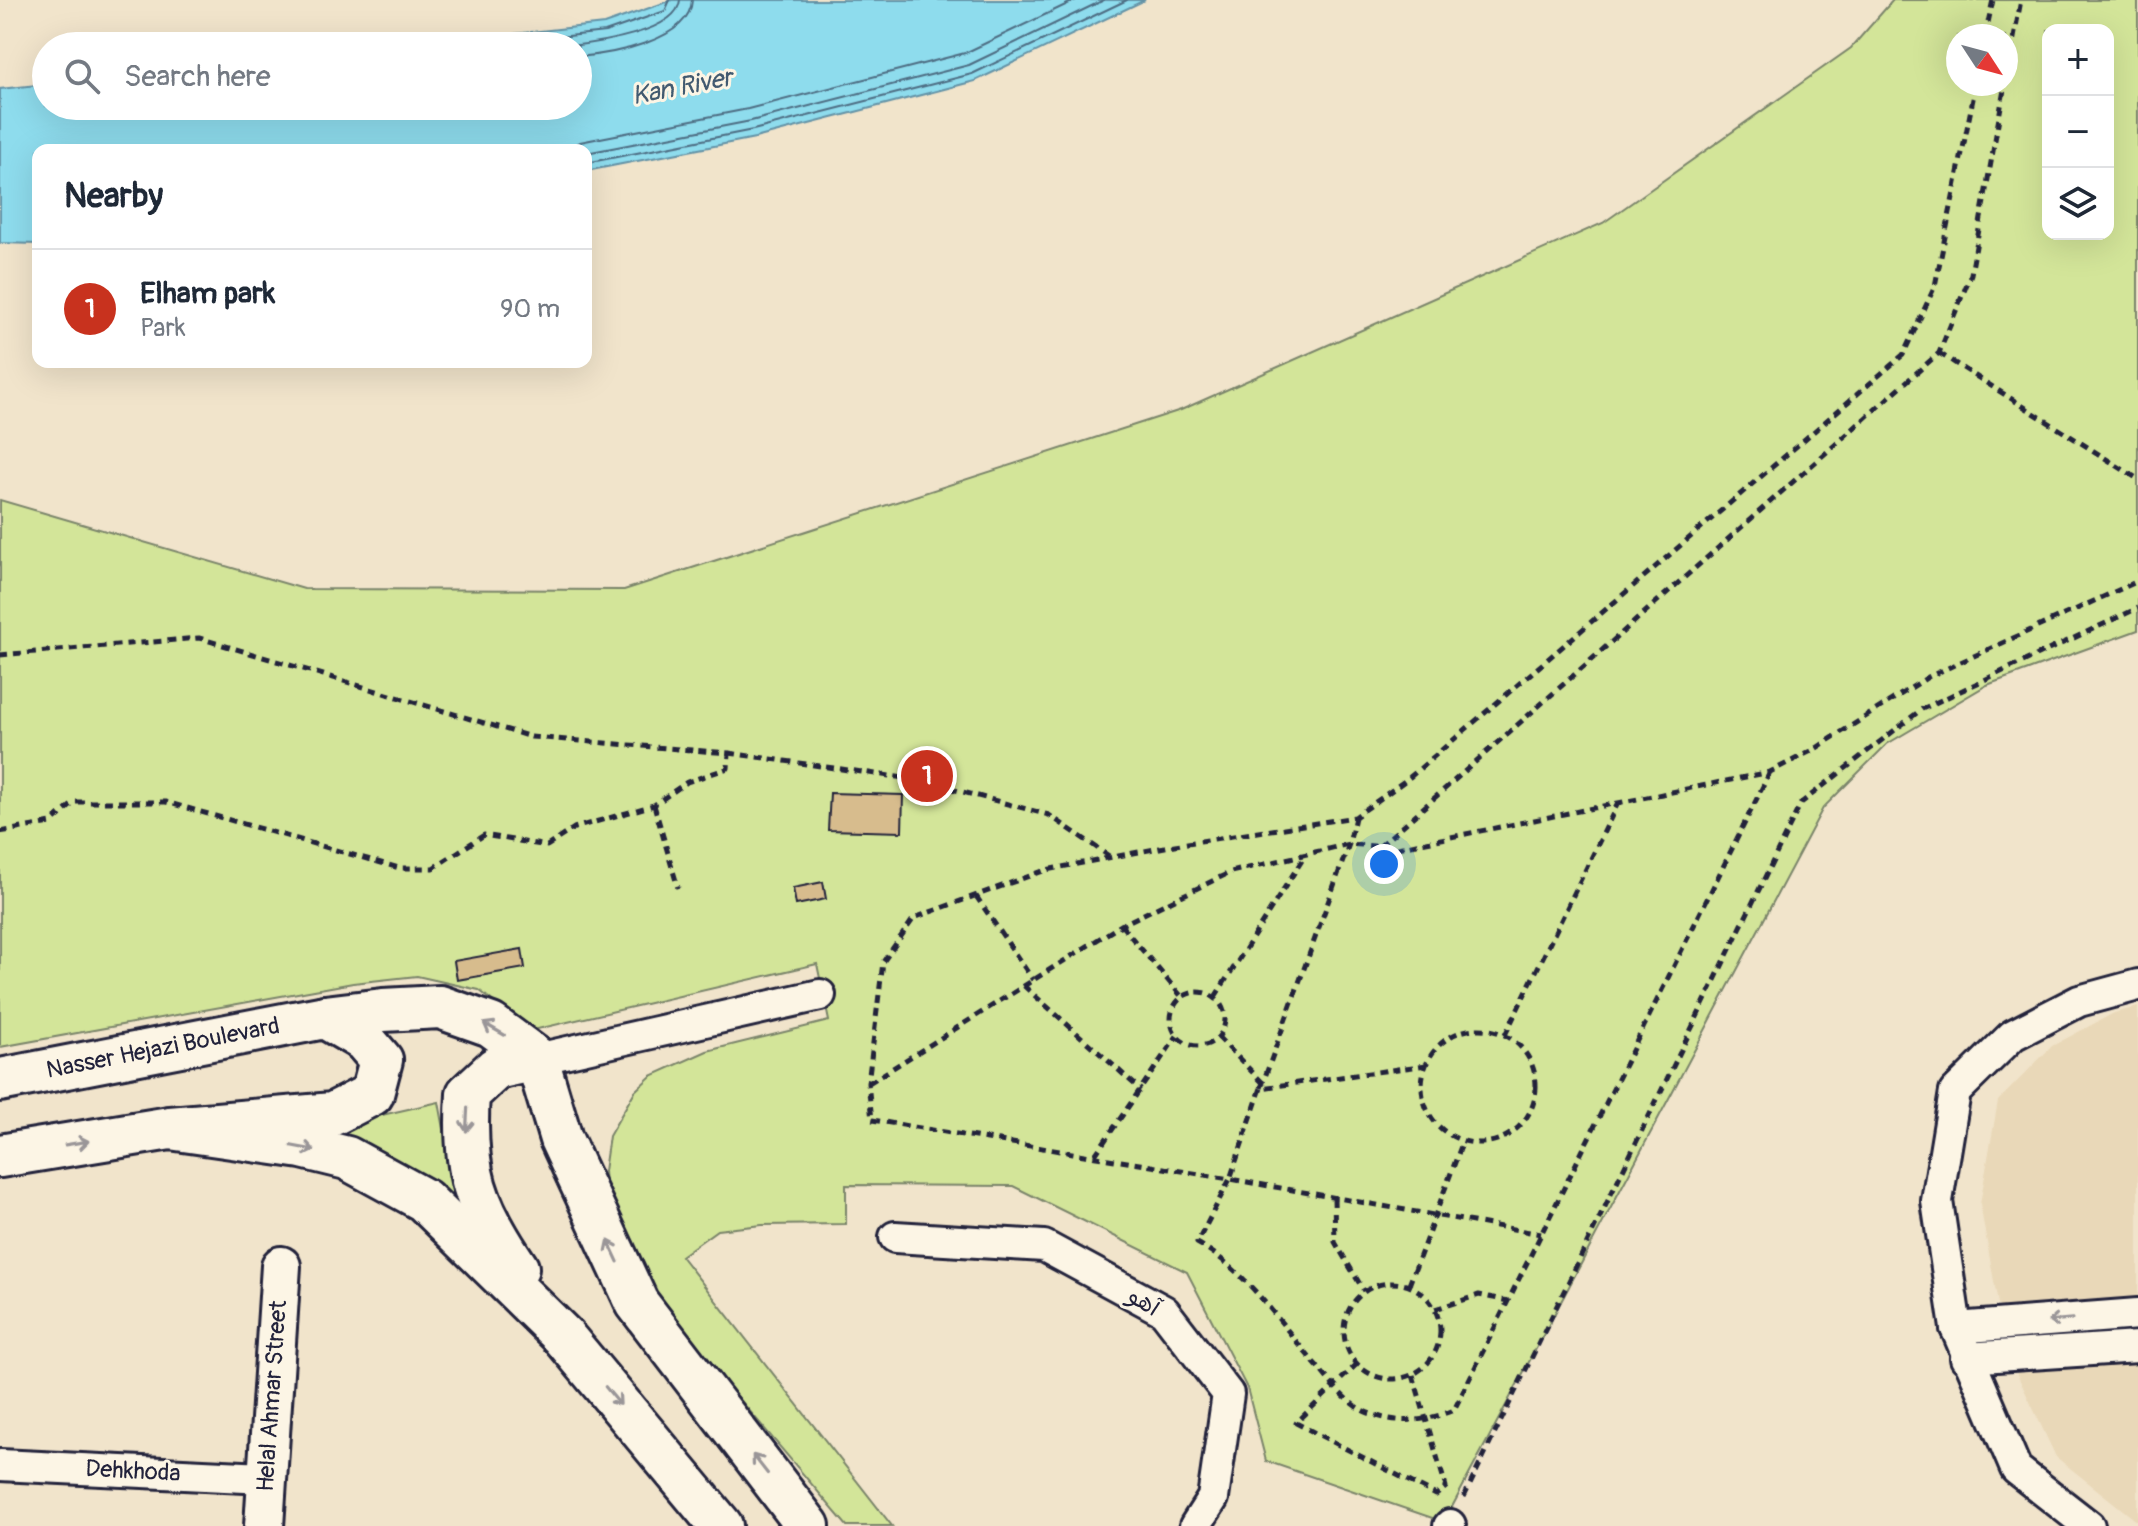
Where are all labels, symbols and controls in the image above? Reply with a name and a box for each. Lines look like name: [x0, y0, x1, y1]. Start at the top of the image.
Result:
north arrow: [1946, 24, 2018, 96]
map controls: [2042, 24, 2114, 240]
button: +: [2042, 24, 2114, 96]
search box: [32, 32, 592, 120]
icon: search: [60, 54, 104, 98]
text: Search here: [124, 58, 271, 95]
water label: Kan River: [629, 61, 739, 112]
button: −: [2042, 96, 2114, 168]
button: layers: [2042, 168, 2114, 240]
text: Nearby: [64, 175, 163, 218]
text: Elham park: [140, 275, 275, 312]
text: 1: [85, 293, 95, 325]
text: 90 m: [500, 293, 560, 325]
text: Park: [140, 312, 186, 344]
pin: 1: [901, 746, 953, 806]
your location: [1364, 844, 1404, 884]
street label: Nasser Hejazi Boulevard: [44, 1011, 282, 1085]
one-way arrow: [483, 1021, 506, 1037]
one-way arrow: [459, 1106, 474, 1132]
one-way arrow: [64, 1135, 89, 1150]
one-way arrow: [290, 1142, 315, 1157]
one-way arrow: [605, 1240, 620, 1264]
street label: آهو: [1121, 1280, 1166, 1323]
street label: Helal Ahmar Street: [251, 1299, 293, 1493]
one-way arrow: [2047, 1313, 2074, 1328]
one-way arrow: [604, 1385, 622, 1406]
street label: Dehkhoda: [85, 1454, 181, 1488]
one-way arrow: [752, 1454, 769, 1475]

